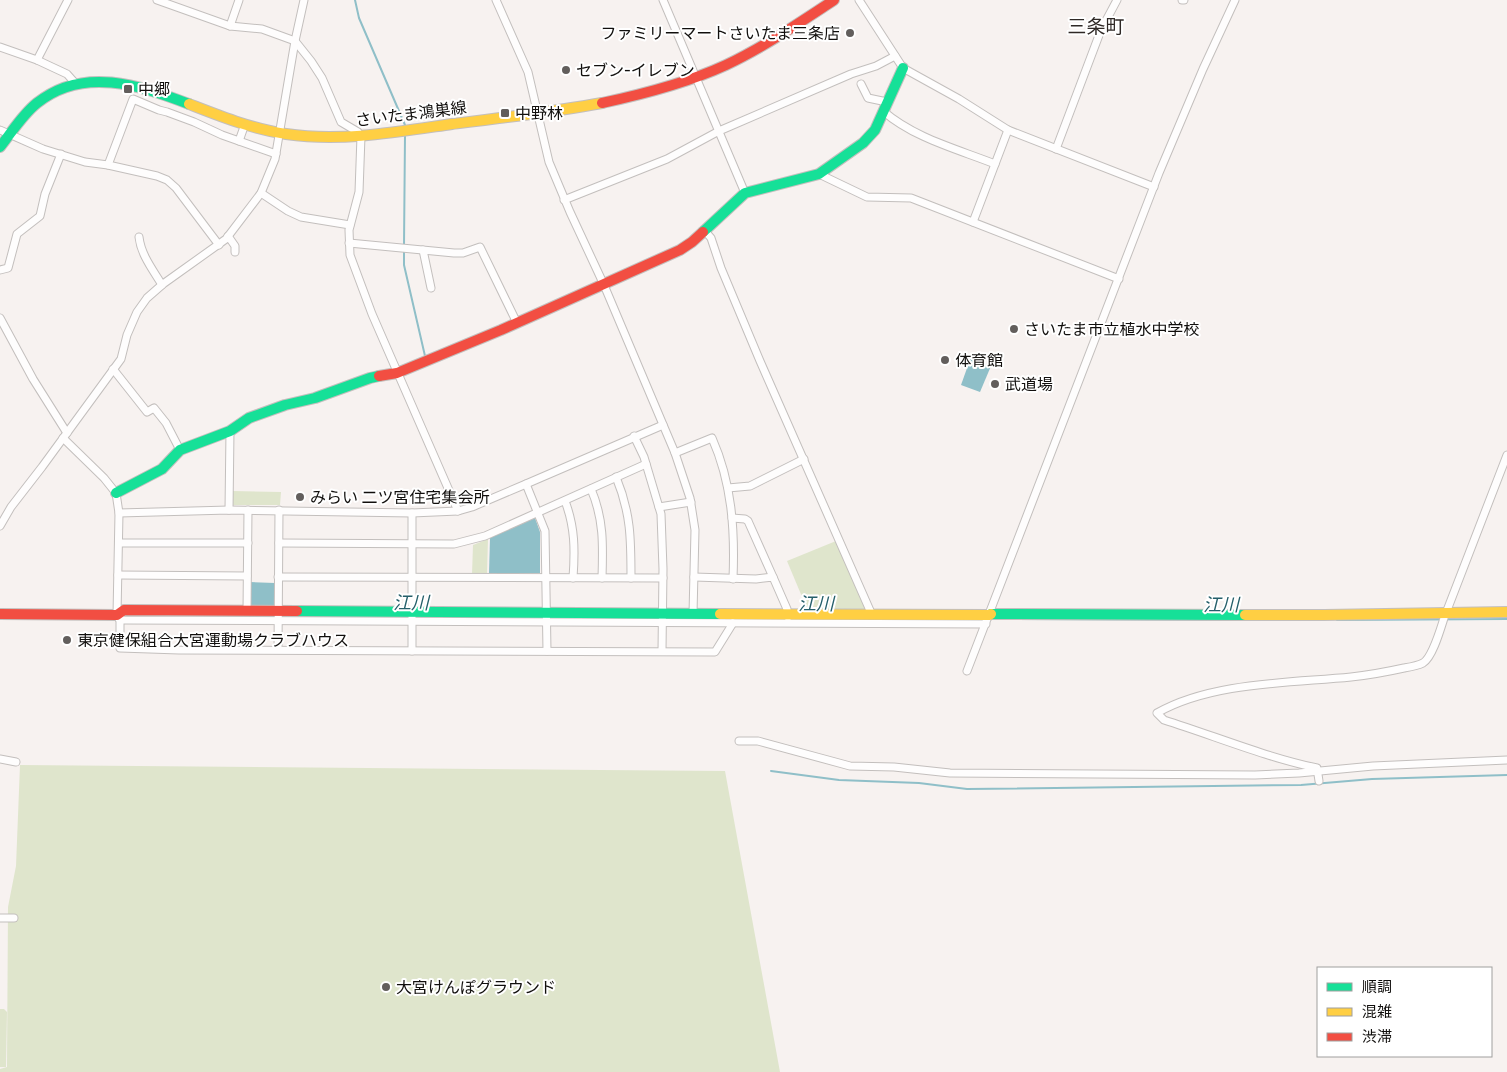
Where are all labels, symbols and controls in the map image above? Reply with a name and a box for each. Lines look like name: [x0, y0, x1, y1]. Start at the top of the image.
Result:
district label: 三条町: [1067, 15, 1125, 38]
place label: ファミリーマートさいたま三条店: [600, 24, 840, 43]
marker: ファミリーマートさいたま三条店: [844, 27, 856, 39]
place label: セブン-イレブン: [576, 61, 695, 80]
marker: セブン-イレブン: [560, 64, 572, 76]
place label: 中郷: [138, 80, 170, 99]
marker: 中郷: [122, 83, 134, 95]
street label: さいたま鴻巣線: [354, 98, 468, 130]
place label: 中野林: [515, 104, 563, 123]
marker: 中野林: [499, 107, 511, 119]
place label: さいたま市立植水中学校: [1024, 320, 1200, 339]
marker: さいたま市立植水中学校: [1008, 323, 1020, 335]
place label: 体育館: [955, 351, 1003, 370]
marker: 体育館: [939, 354, 951, 366]
place label: 武道場: [1005, 375, 1053, 394]
marker: 武道場: [989, 378, 1001, 390]
place label: みらい 二ツ宮住宅集会所: [310, 488, 490, 507]
marker: みらい 二ツ宮住宅集会所: [294, 491, 306, 503]
water label: 江川: [393, 592, 431, 614]
water label: 江川: [798, 593, 836, 615]
water label: 江川: [1203, 594, 1241, 616]
place label: 東京健保組合大宮運動場クラブハウス: [77, 631, 349, 650]
marker: 東京健保組合大宮運動場クラブハウス: [61, 634, 73, 646]
legend: [1317, 967, 1492, 1057]
place label: 大宮けんぽグラウンド: [396, 978, 556, 997]
text: 順調: [1362, 978, 1392, 996]
marker: 大宮けんぽグラウンド: [380, 981, 392, 993]
text: 混雑: [1362, 1003, 1392, 1021]
text: 渋滞: [1362, 1028, 1392, 1046]

